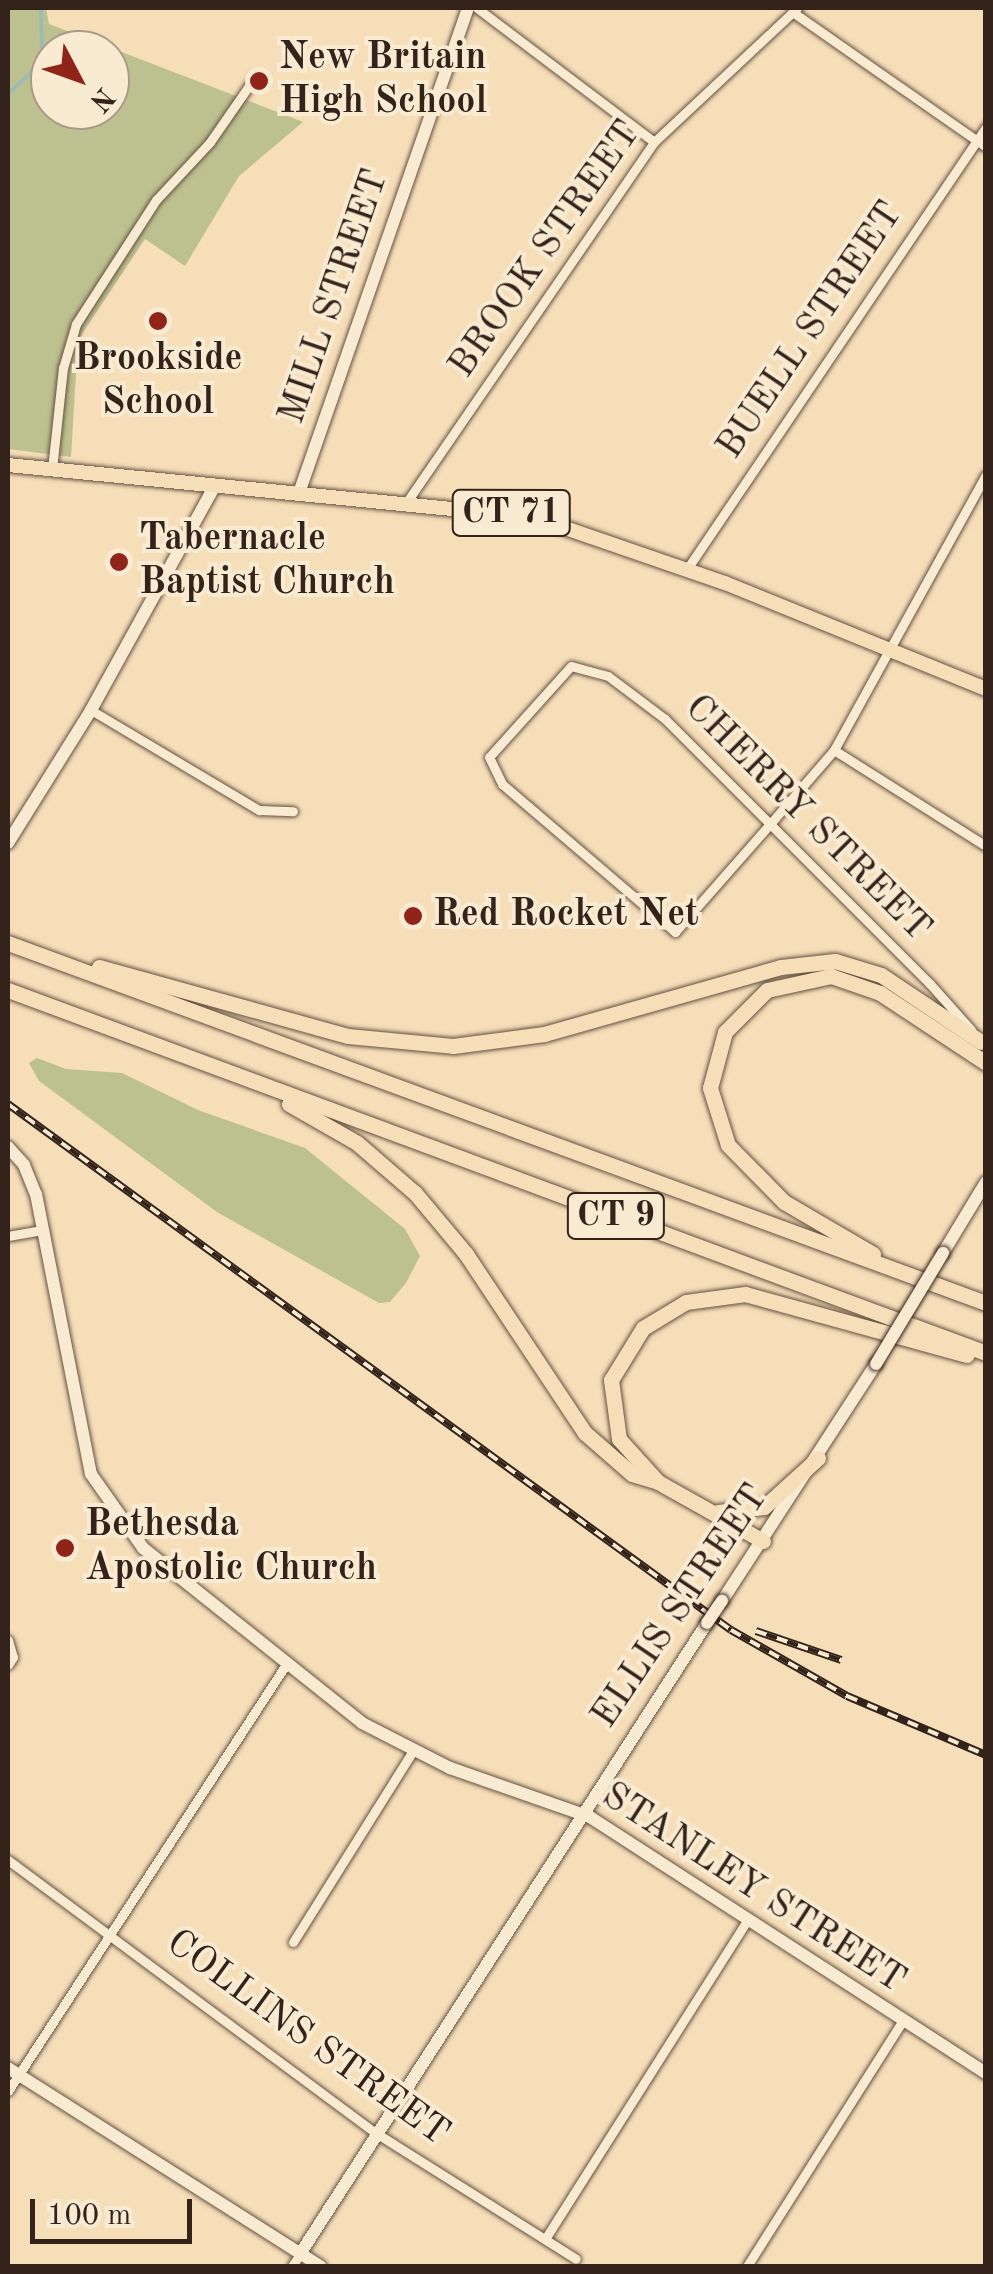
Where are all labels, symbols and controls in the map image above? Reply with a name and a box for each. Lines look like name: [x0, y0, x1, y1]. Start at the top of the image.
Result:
north arrow: [30, 30, 130, 130]
place label: New Britain High School: [279, 36, 487, 125]
marker: New Britain High School: [248, 70, 270, 92]
text: N: [84, 81, 119, 116]
street label: BROOK STREET: [440, 113, 652, 387]
street label: MILL STREET: [270, 164, 400, 430]
street label: BUELL STREET: [708, 194, 914, 468]
marker: Brookside School: [147, 310, 169, 332]
place label: Brookside School: [73, 337, 243, 426]
road number: CT 71: [451, 483, 571, 543]
place label: Tabernacle Baptist Church: [139, 517, 395, 606]
marker: Tabernacle Baptist Church: [108, 551, 130, 573]
street label: CHERRY STREET: [674, 686, 940, 952]
place label: Red Rocket Net: [433, 893, 699, 939]
marker: Red Rocket Net: [402, 905, 424, 927]
road number: CT 9: [566, 1186, 666, 1246]
street label: ELLIS STREET: [583, 1477, 779, 1737]
place label: Bethesda Apostolic Church: [85, 1503, 377, 1592]
marker: Bethesda Apostolic Church: [54, 1537, 76, 1559]
street label: STANLEY STREET: [592, 1774, 914, 2004]
street label: COLLINS STREET: [157, 1921, 457, 2157]
scale bar: [35, 2179, 198, 2241]
text: 100 m: [47, 2201, 131, 2231]

